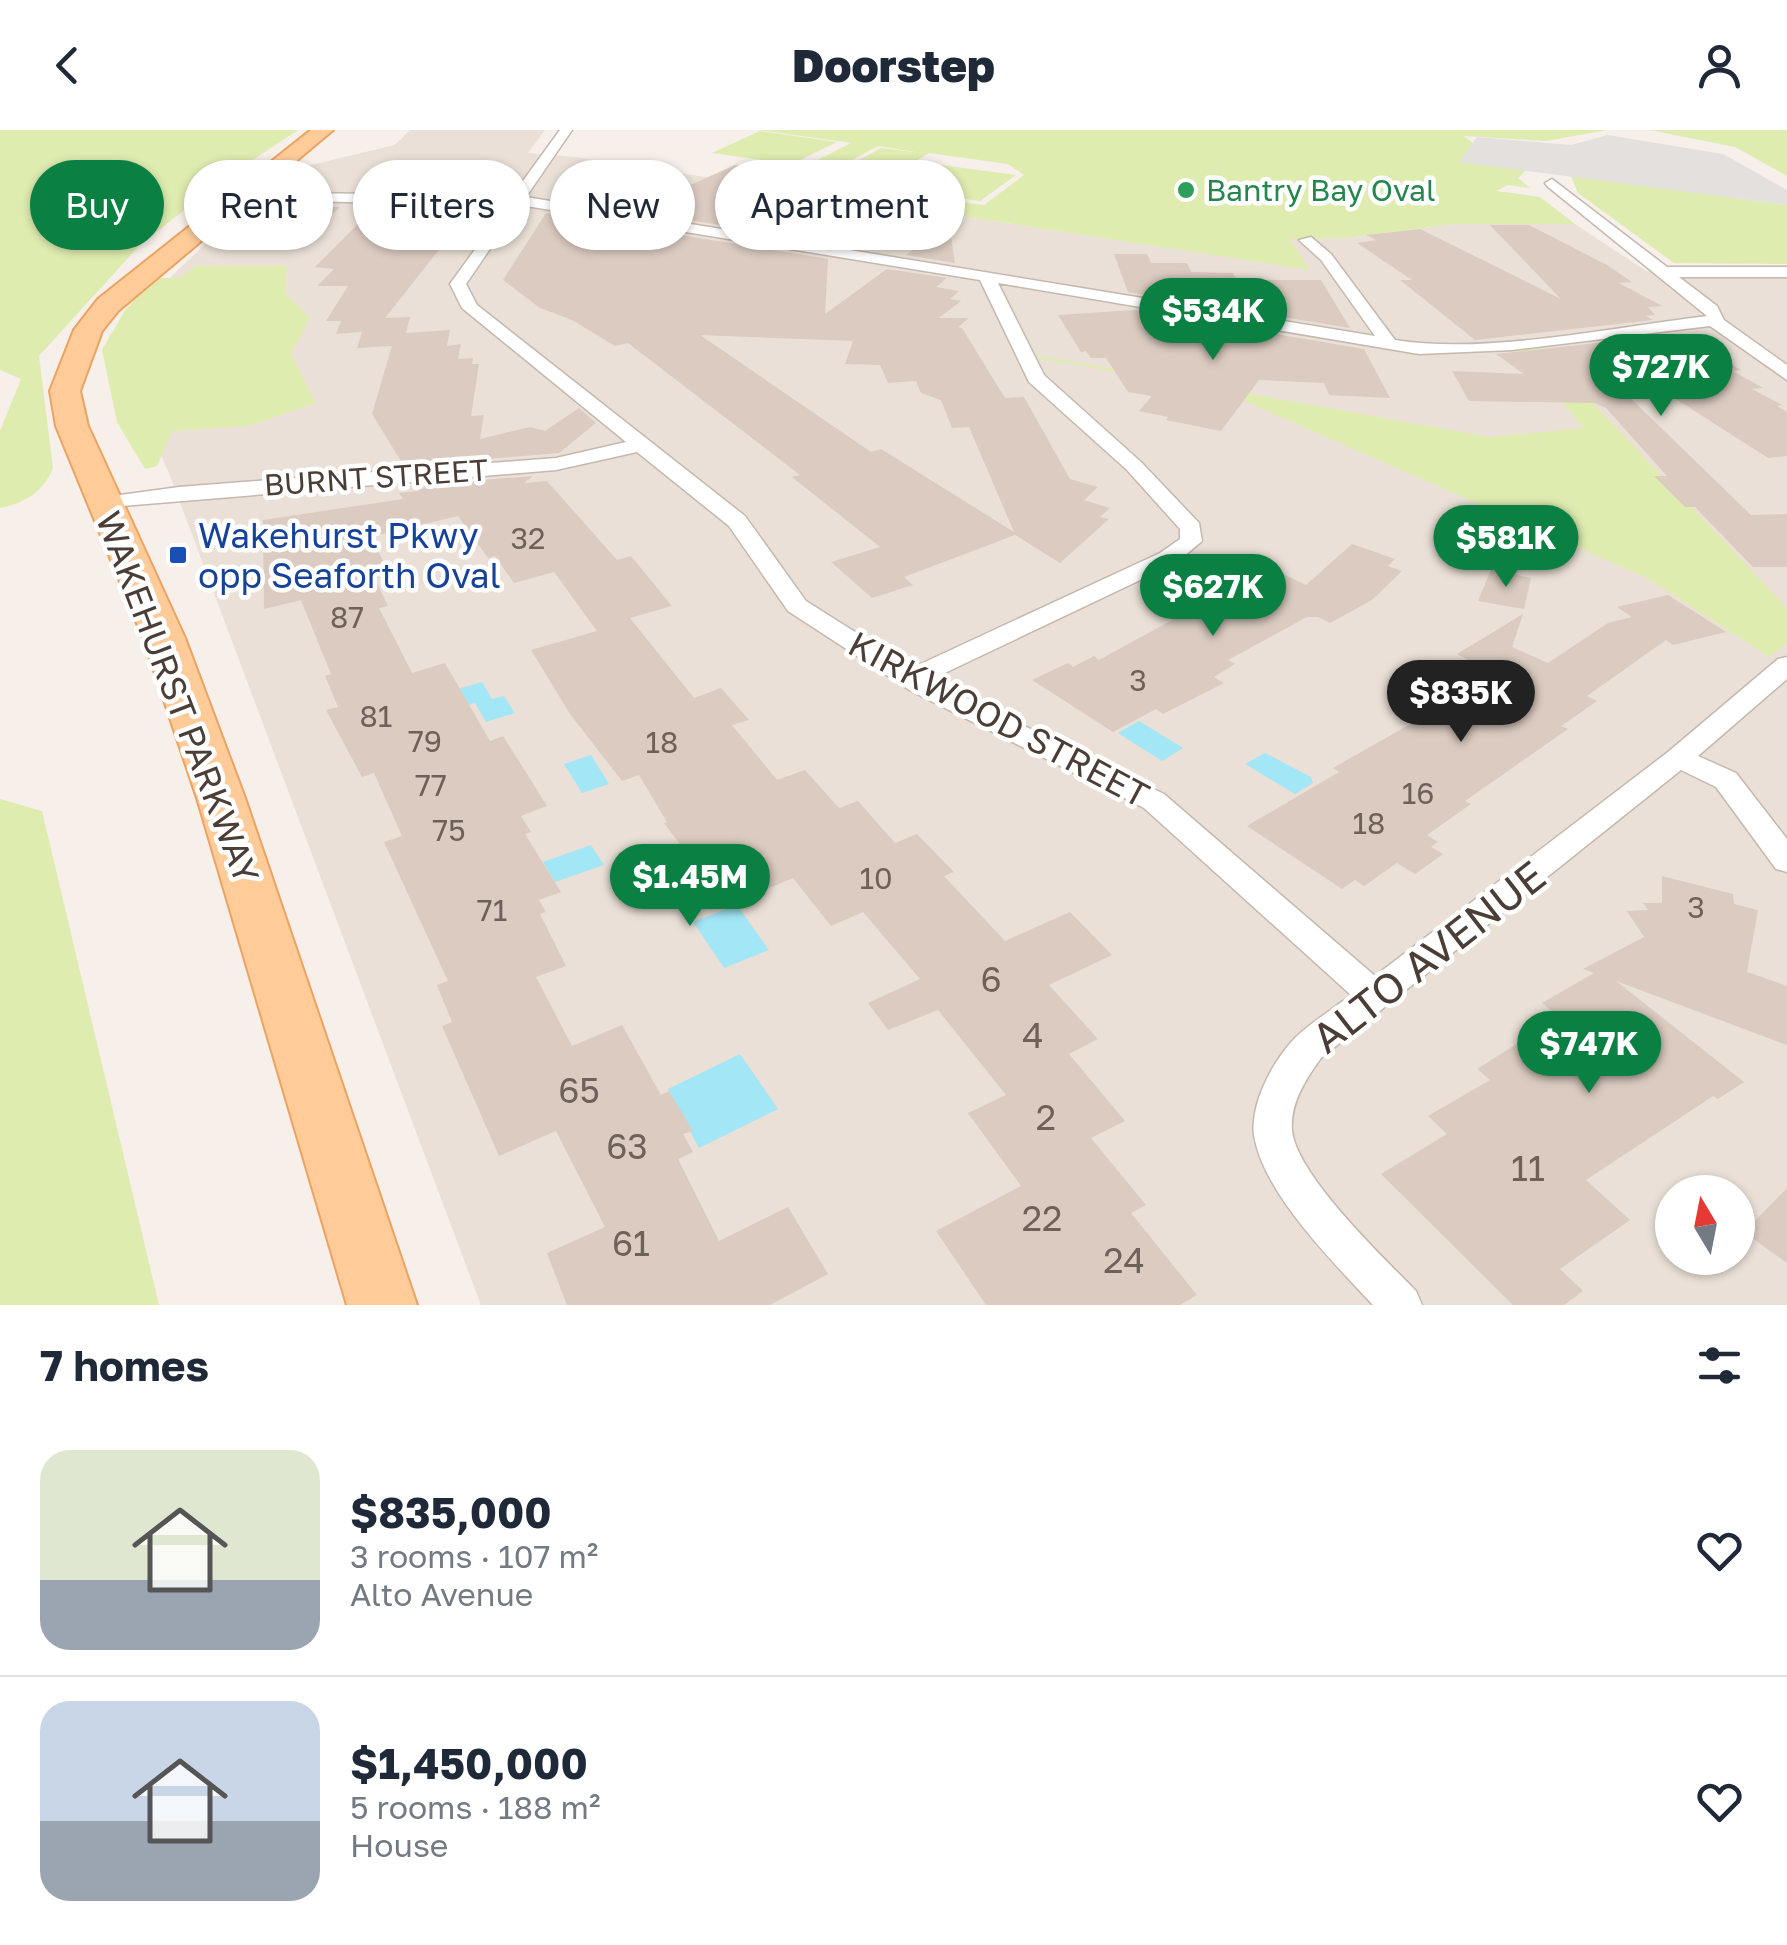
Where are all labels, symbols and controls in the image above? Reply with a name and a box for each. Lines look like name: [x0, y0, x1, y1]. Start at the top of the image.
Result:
icon: back: [40, 38, 95, 93]
text: Doorstep: [792, 38, 995, 92]
icon: person: [1692, 38, 1747, 93]
chip: Buy: [30, 160, 164, 250]
chip: Rent: [184, 160, 333, 250]
chip: Filters: [353, 160, 530, 250]
chip: New: [550, 160, 695, 250]
chip: Apartment: [715, 160, 965, 250]
place label: Bantry Bay Oval: [1206, 172, 1436, 208]
marker: Bantry Bay Oval: [1175, 179, 1197, 201]
pin: $534K: [1143, 278, 1283, 363]
text: $534K: [1161, 291, 1265, 329]
pin: $727K: [1591, 334, 1731, 419]
text: $727K: [1611, 347, 1711, 385]
street label: BURNT STREET: [263, 451, 489, 503]
street label: WAKEHURST PARKWAY: [88, 505, 269, 889]
pin: $581K: [1436, 505, 1576, 590]
place label: Wakehurst Pkwy opp Seaforth Oval: [198, 514, 501, 596]
text: $581K: [1455, 518, 1557, 556]
house number: 32: [511, 520, 545, 556]
marker: Wakehurst Pkwy opp Seaforth Oval: [167, 544, 189, 566]
pin: $627K: [1143, 554, 1283, 639]
text: $627K: [1162, 567, 1264, 605]
house number: 87: [330, 599, 364, 635]
street label: KIRKWOOD STREET: [842, 622, 1156, 816]
pin: $835K: [1391, 660, 1531, 745]
house number: 3: [1129, 662, 1147, 698]
text: $835K: [1409, 673, 1513, 711]
house number: 81: [360, 698, 392, 734]
house number: 79: [408, 723, 442, 759]
house number: 18: [646, 724, 678, 760]
house number: 77: [415, 767, 447, 803]
house number: 16: [1402, 775, 1434, 811]
house number: 18: [1353, 805, 1385, 841]
house number: 75: [432, 812, 466, 848]
pin: $1.45M: [609, 844, 771, 929]
street label: ALTO AVENUE: [1302, 850, 1554, 1062]
text: $1.45M: [632, 857, 748, 895]
house number: 10: [859, 860, 893, 896]
house number: 3: [1687, 889, 1705, 925]
house number: 71: [477, 892, 507, 928]
house number: 6: [980, 958, 1002, 1000]
pin: $747K: [1519, 1011, 1659, 1096]
house number: 4: [1022, 1014, 1044, 1056]
text: $747K: [1539, 1024, 1639, 1062]
house number: 65: [558, 1069, 600, 1111]
house number: 2: [1036, 1096, 1056, 1138]
house number: 63: [606, 1125, 648, 1167]
house number: 11: [1511, 1147, 1545, 1189]
north arrow: [1655, 1175, 1755, 1275]
map controls: [1655, 1175, 1755, 1275]
house number: 22: [1022, 1197, 1062, 1239]
house number: 61: [612, 1222, 650, 1264]
house number: 24: [1103, 1239, 1145, 1281]
icon: filters: [1692, 1338, 1747, 1393]
text: 7 homes: [40, 1340, 209, 1390]
text: $835,000: [350, 1487, 552, 1537]
icon: home: [120, 1490, 240, 1610]
icon: heart: [1692, 1523, 1747, 1578]
text: 3 rooms · 107 m²: [350, 1537, 598, 1575]
text: Alto Avenue: [350, 1575, 533, 1613]
text: $1,450,000: [350, 1738, 588, 1788]
icon: home: [120, 1741, 240, 1861]
icon: heart: [1692, 1774, 1747, 1829]
text: 5 rooms · 188 m²: [350, 1788, 600, 1826]
text: House: [350, 1826, 448, 1864]

